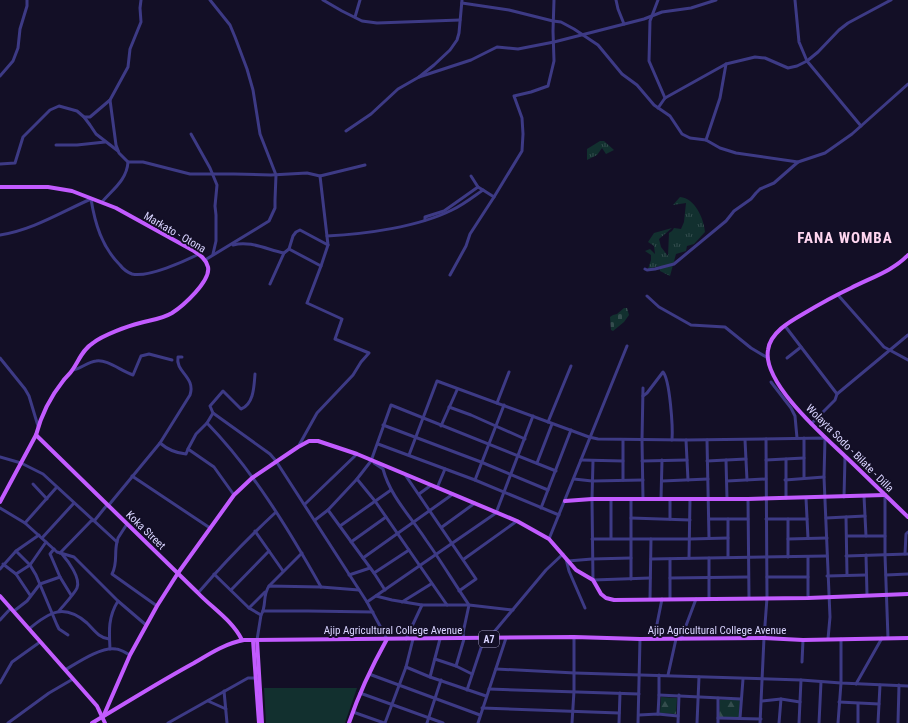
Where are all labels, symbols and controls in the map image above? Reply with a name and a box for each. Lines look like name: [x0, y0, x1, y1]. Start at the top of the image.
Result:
street label: Markato - Otona: [141, 209, 208, 255]
district label: FANA WOMBA: [797, 229, 893, 247]
street label: Wolayta Sodo - Bilate - Dilla: [803, 402, 896, 495]
street label: Koka Street: [123, 508, 168, 552]
street label: Ajip Agricultural College Avenue: [324, 624, 462, 637]
street label: Ajip Agricultural College Avenue: [648, 624, 786, 637]
road number: A7: [479, 631, 499, 647]

